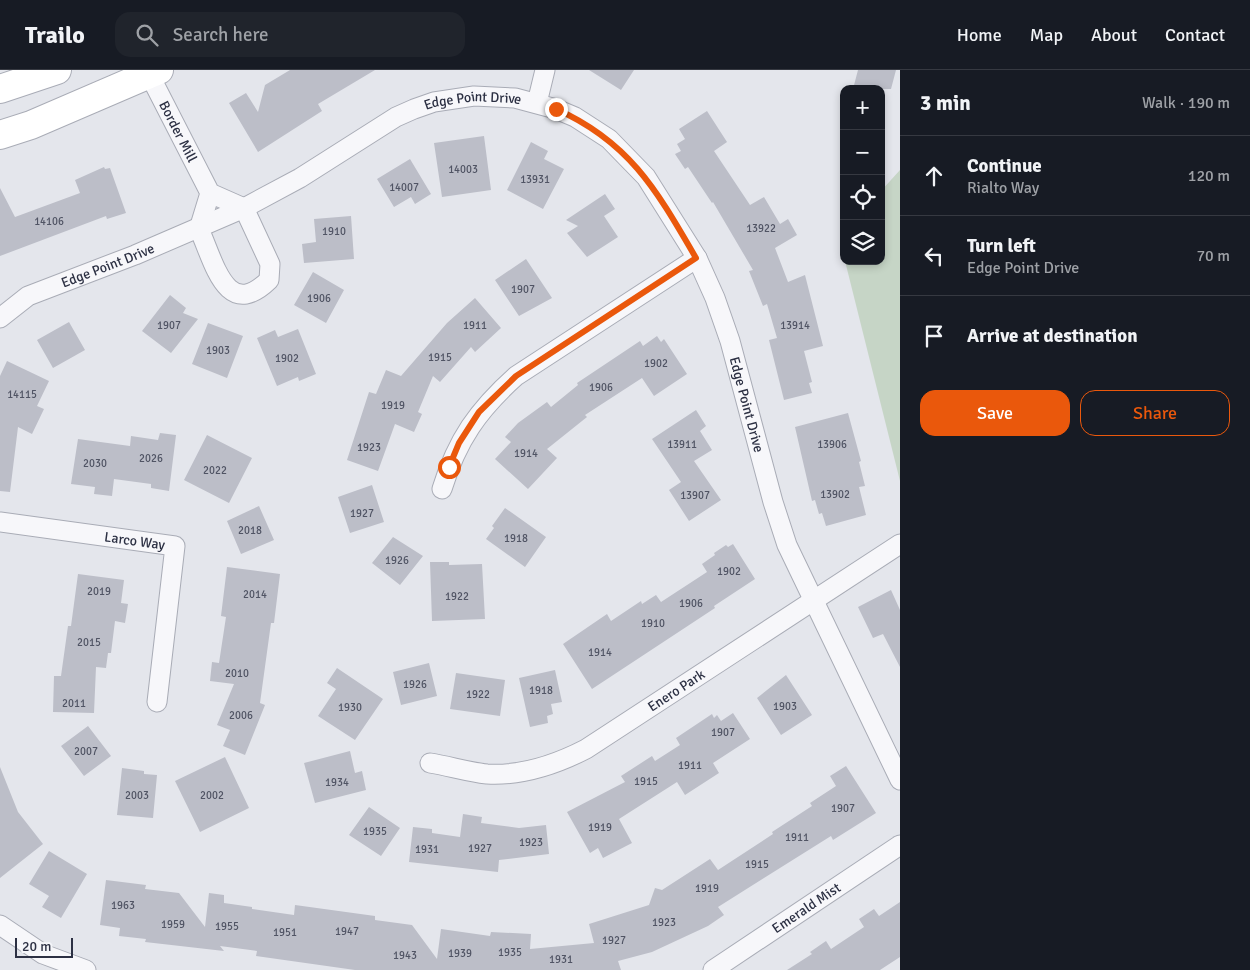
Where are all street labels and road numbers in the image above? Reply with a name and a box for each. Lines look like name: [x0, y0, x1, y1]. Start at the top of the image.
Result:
street label: Edge Point Drive: [422, 87, 524, 113]
street label: Border Mill: [156, 98, 201, 165]
street label: Edge Point Drive: [59, 239, 157, 291]
street label: Edge Point Drive: [726, 355, 768, 454]
street label: Larco Way: [103, 528, 167, 553]
street label: Enero Park: [644, 665, 708, 715]
street label: Emerald Mist: [769, 879, 844, 937]

